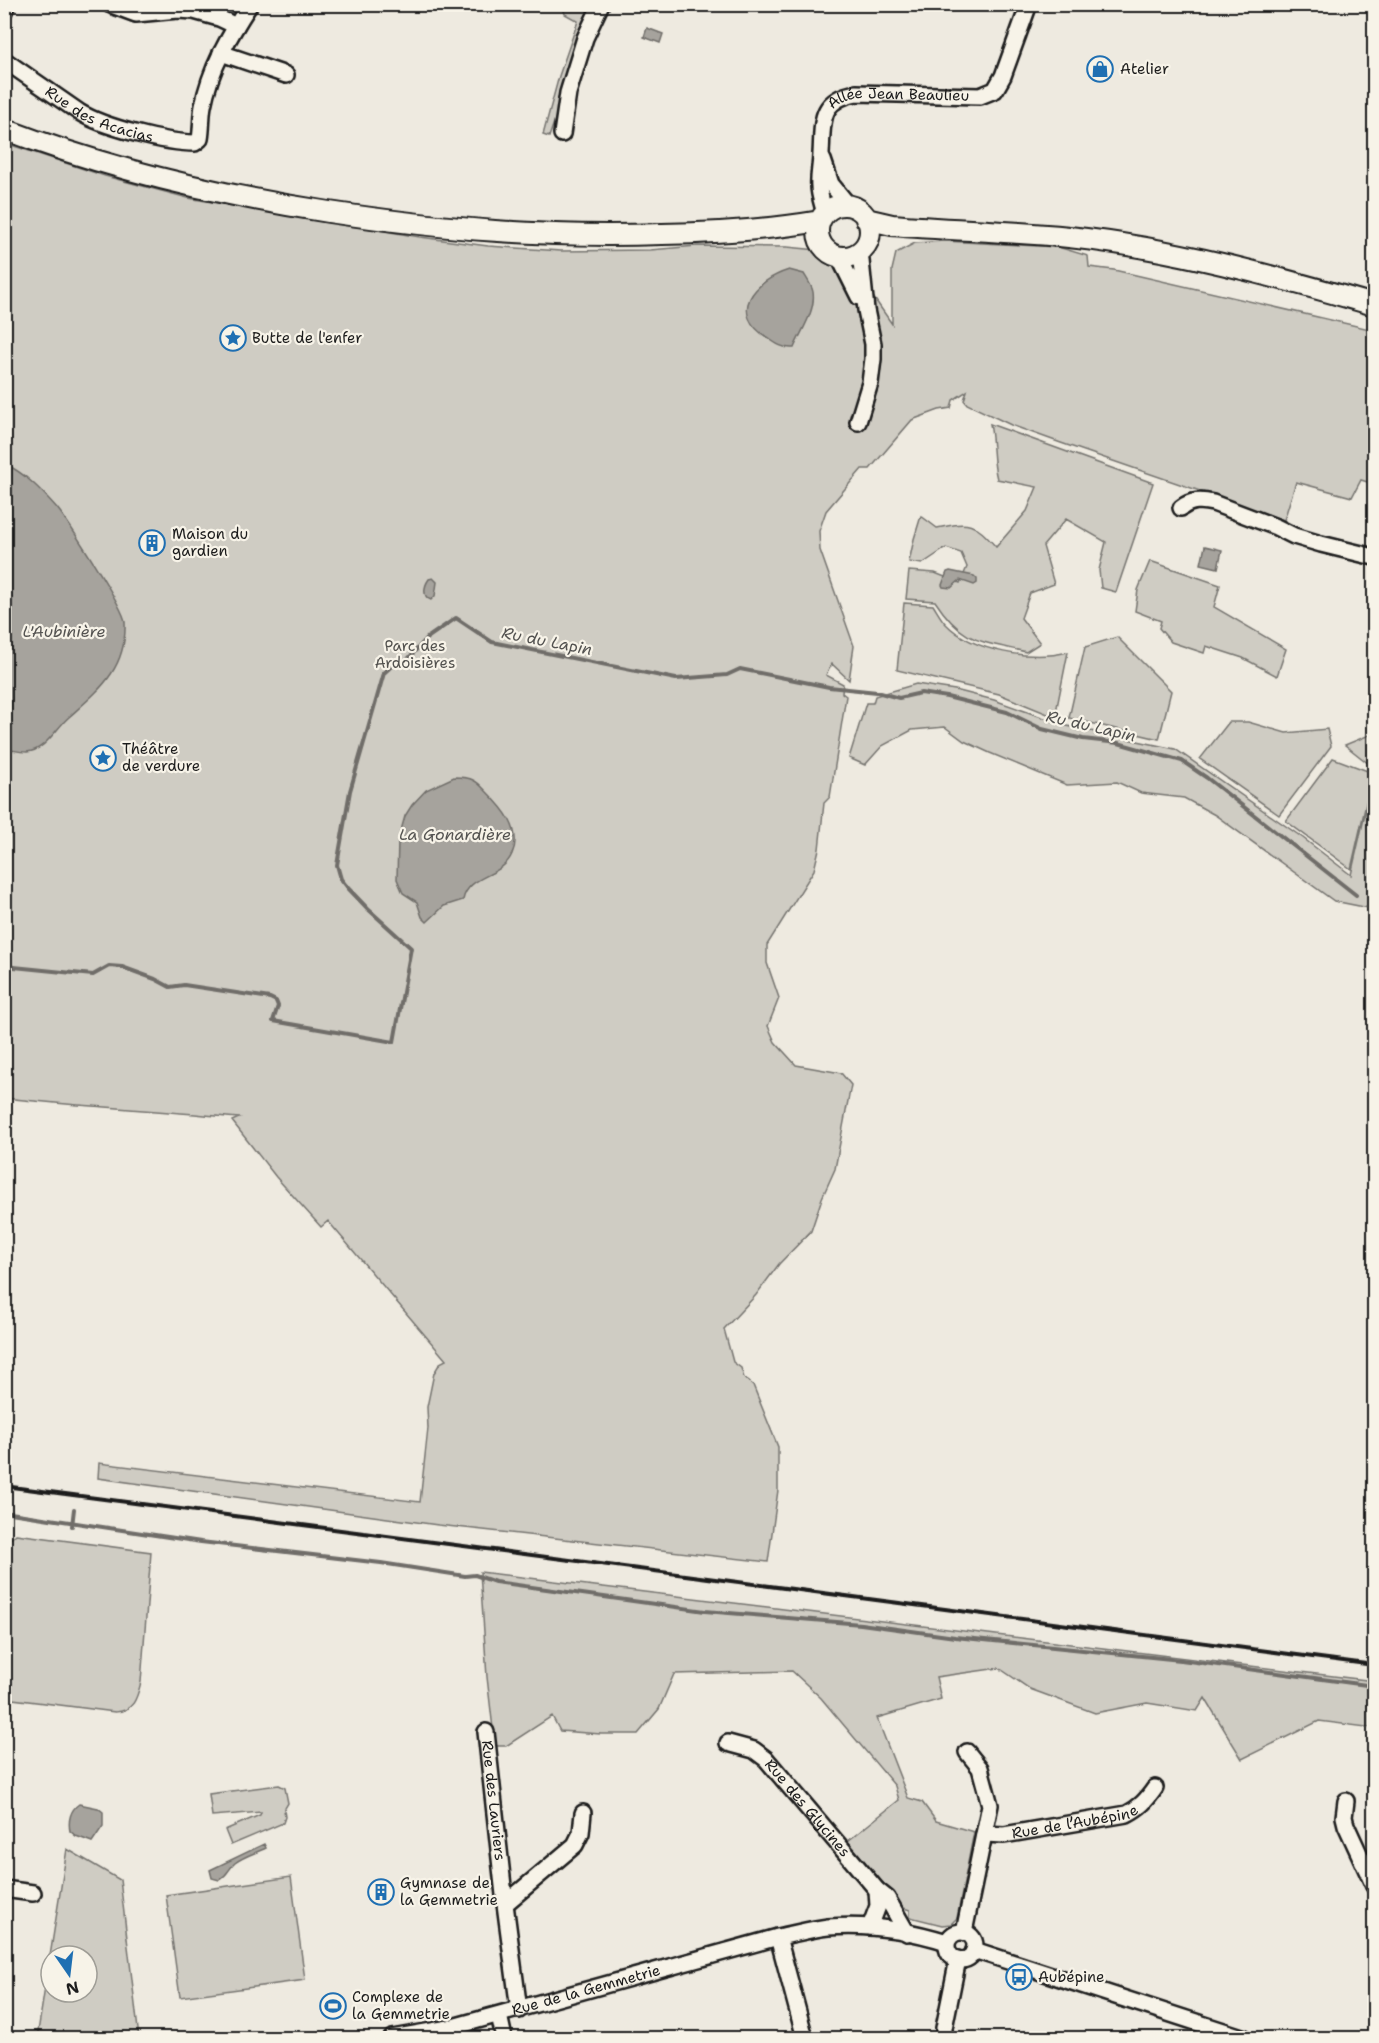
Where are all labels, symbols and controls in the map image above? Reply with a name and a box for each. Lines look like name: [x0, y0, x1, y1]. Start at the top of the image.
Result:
shop icon: Atelier: [1085, 54, 1115, 84]
place label: Atelier: [1120, 59, 1169, 79]
street label: Rue des Acacias: [41, 81, 155, 147]
street label: Allée Jean Beaulieu: [823, 83, 969, 113]
place icon: Butte de l'enfer: [218, 323, 248, 353]
place label: Butte de l'enfer: [252, 328, 362, 348]
place label: Maison du gardien: [172, 524, 248, 561]
building icon: Maison du gardien: [137, 528, 167, 558]
water label: L'Aubinière: [22, 621, 106, 642]
water label: Ru du Lapin: [500, 622, 594, 660]
park label: Parc des Ardoisières: [375, 636, 455, 673]
water label: Ru du Lapin: [1044, 705, 1138, 747]
place label: Théâtre de verdure: [122, 739, 200, 776]
place icon: Théâtre de verdure: [88, 743, 118, 773]
water label: La Gonardière: [399, 824, 511, 845]
street label: Rue des Lauriers: [477, 1739, 510, 1862]
street label: Rue des Glycines: [760, 1755, 855, 1861]
street label: Rue de l’Aubépine: [1010, 1800, 1142, 1844]
place label: Gymnase de la Gemmetrie: [400, 1873, 498, 1910]
building icon: Gymnase de la Gemmetrie: [366, 1877, 396, 1907]
north arrow: [39, 1944, 99, 2004]
street label: Rue de la Gemmetrie: [509, 1960, 663, 2020]
bus stop icon: Aubépine: [1004, 1962, 1034, 1992]
place label: Aubépine: [1038, 1967, 1105, 1987]
text: N: [64, 1976, 81, 2000]
place label: Complexe de la Gemmetrie: [352, 1987, 450, 2024]
sports icon: Complexe de la Gemmetrie: [318, 1991, 348, 2021]

